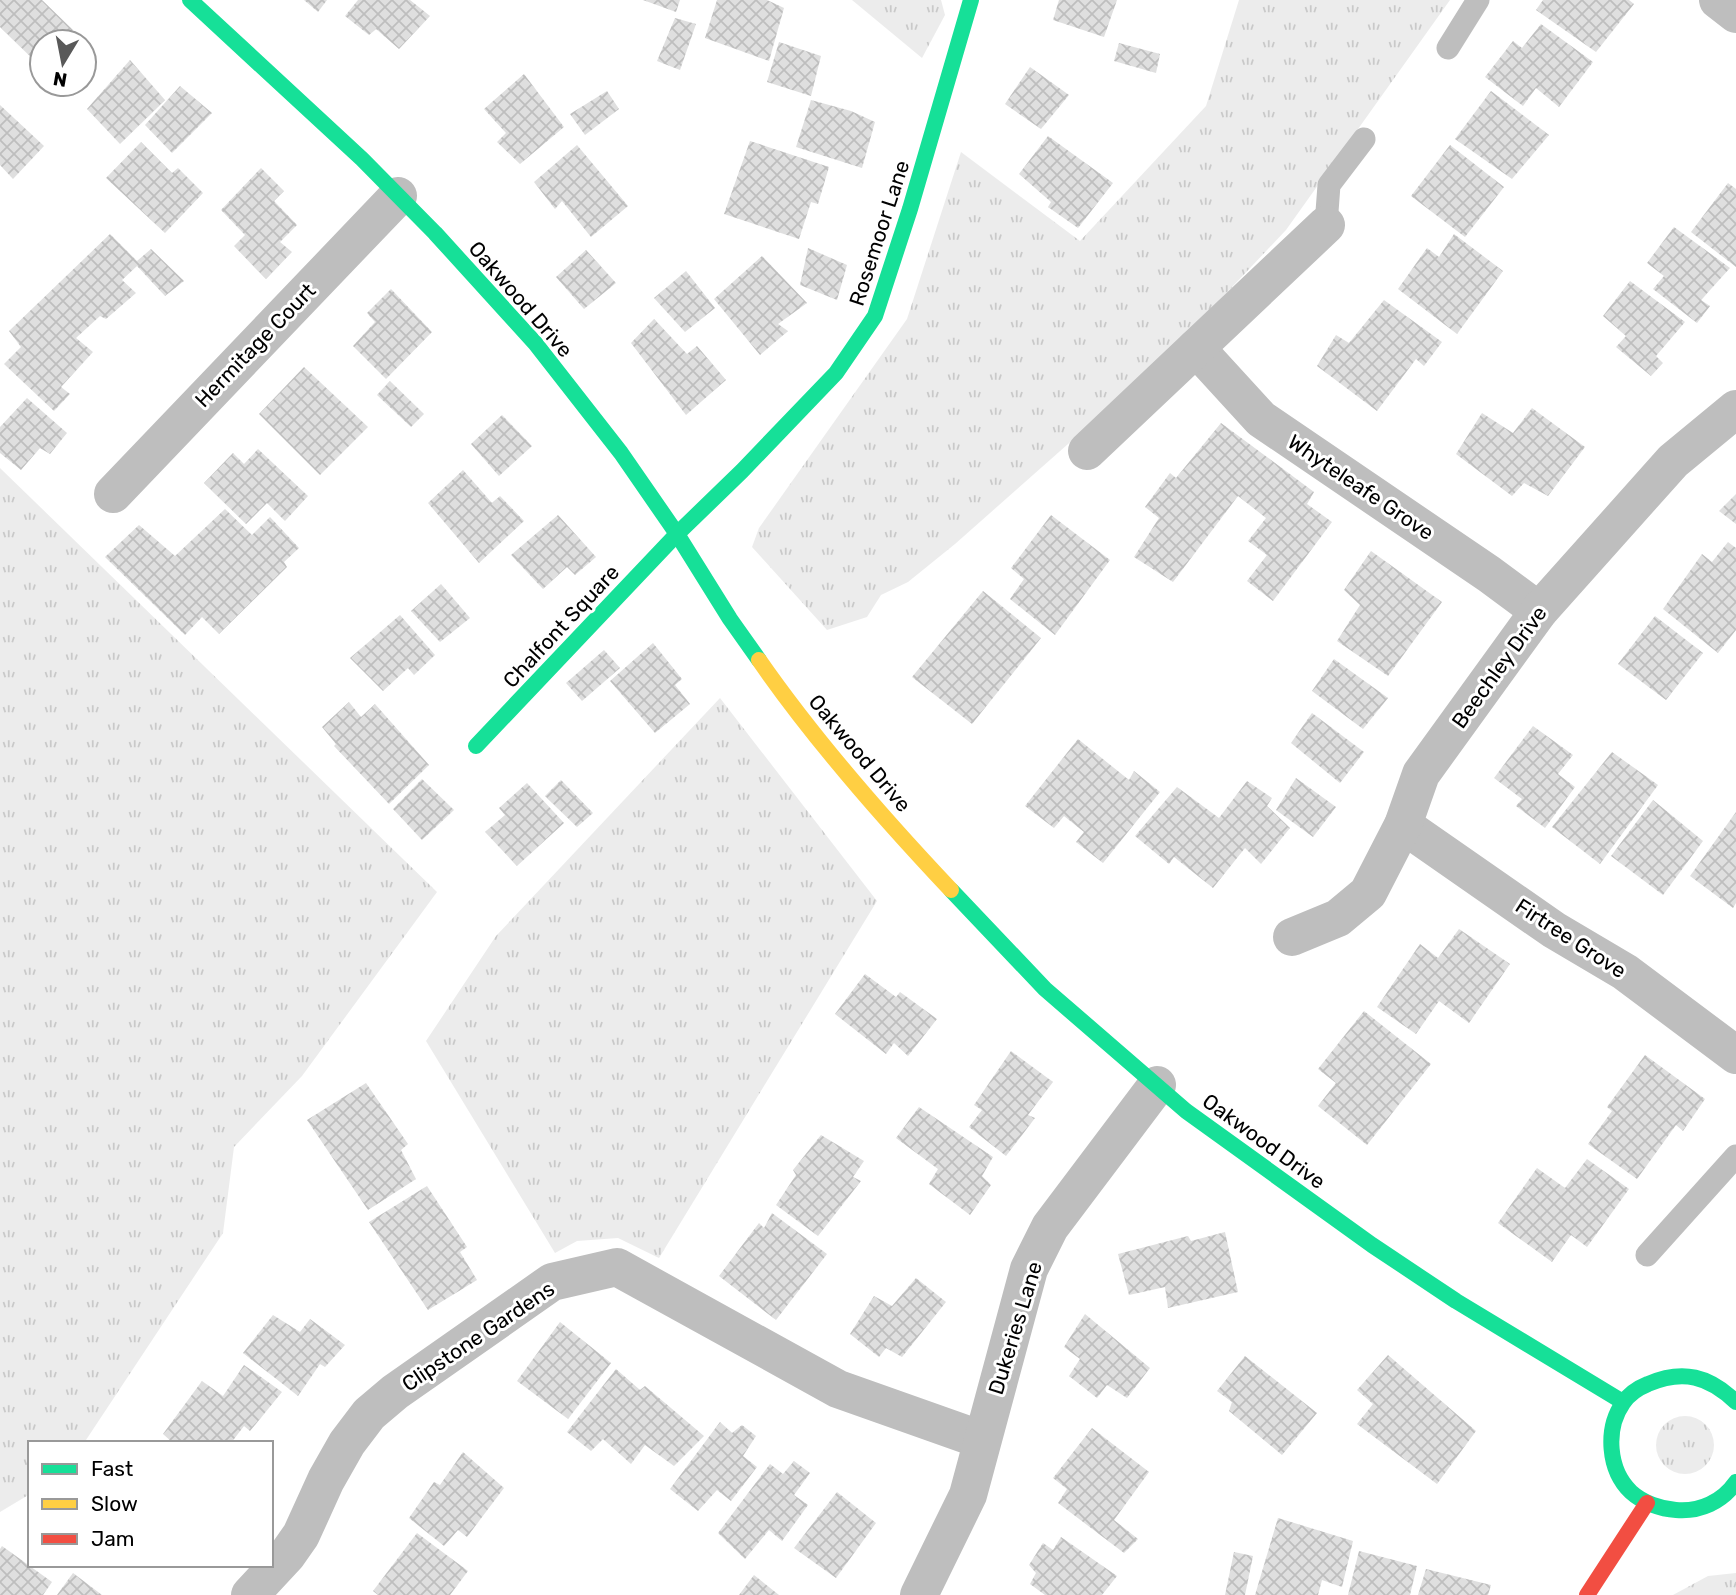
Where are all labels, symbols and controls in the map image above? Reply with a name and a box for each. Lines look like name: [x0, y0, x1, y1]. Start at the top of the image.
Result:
north arrow: [28, 28, 98, 98]
text: N: [51, 67, 69, 92]
street label: Rosemoor Lane: [844, 157, 914, 309]
street label: Oakwood Drive: [464, 236, 578, 362]
street label: Hermitage Court: [190, 278, 320, 412]
street label: Whyteleafe Grove: [1283, 429, 1439, 545]
street label: Chalfont Square: [498, 559, 624, 693]
street label: Beechley Drive: [1446, 601, 1552, 733]
street label: Oakwood Drive: [804, 689, 916, 817]
street label: Firtree Grove: [1511, 893, 1631, 983]
street label: Oakwood Drive: [1198, 1088, 1330, 1194]
street label: Dukeries Lane: [983, 1258, 1047, 1398]
street label: Clipstone Gardens: [397, 1276, 559, 1396]
legend: [28, 1441, 273, 1567]
text: Fast: [91, 1456, 133, 1481]
text: Slow: [91, 1491, 138, 1516]
text: Jam: [91, 1526, 135, 1551]

